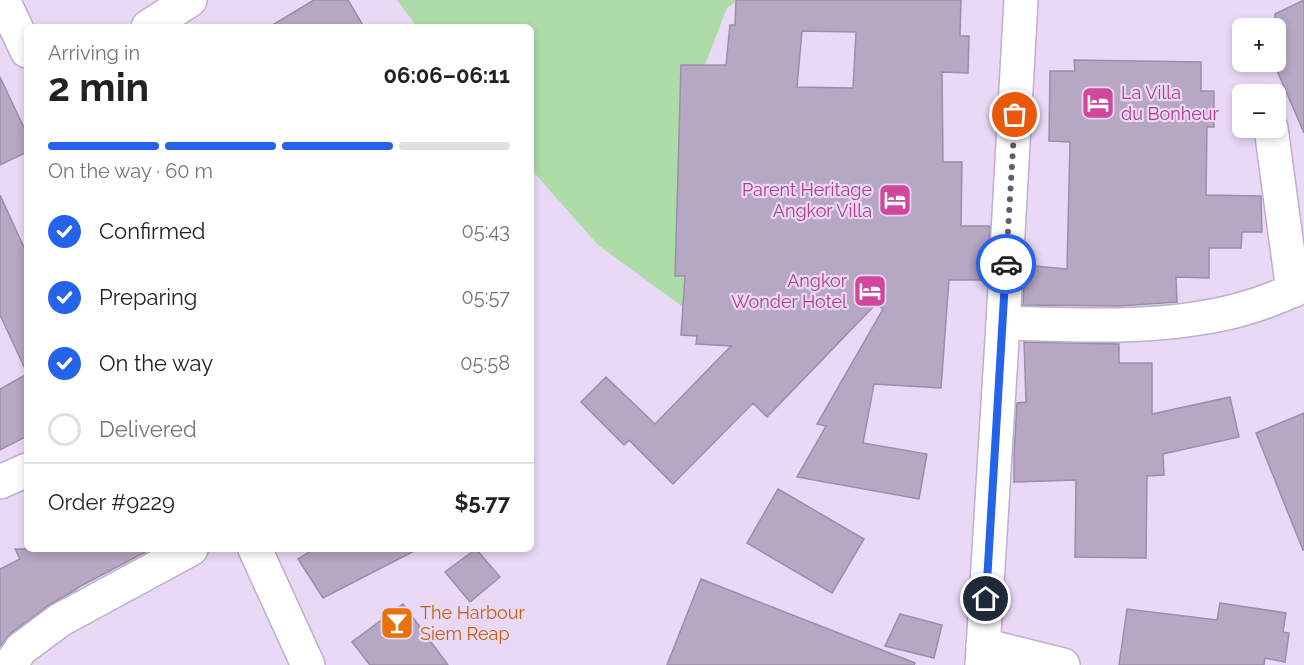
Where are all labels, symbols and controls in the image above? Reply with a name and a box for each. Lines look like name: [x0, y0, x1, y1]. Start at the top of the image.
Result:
map controls: [1232, 18, 1286, 138]
button: +: [1232, 18, 1286, 72]
text: Arriving in: [48, 41, 140, 65]
text: 06:06–06:11: [384, 62, 510, 88]
text: 2 min: [48, 64, 149, 110]
place label: La Villa du Bonheur: [1121, 82, 1219, 124]
button: −: [1232, 84, 1286, 138]
hotel icon: La Villa du Bonheur: [1080, 85, 1116, 121]
pin: [989, 89, 1040, 140]
icon: bag: [998, 98, 1031, 131]
text: On the way · 60 m: [48, 159, 213, 183]
place label: Parent Heritage Angkor Villa: [742, 179, 872, 221]
hotel icon: Parent Heritage Angkor Villa: [877, 182, 913, 218]
icon: check: [48, 215, 81, 248]
text: Confirmed: [99, 218, 206, 244]
text: 05:43: [462, 219, 510, 243]
courier: [976, 234, 1036, 294]
icon: car: [990, 248, 1023, 281]
place label: Angkor Wonder Hotel: [731, 270, 848, 312]
hotel icon: Angkor Wonder Hotel: [852, 273, 888, 309]
icon: check: [48, 281, 81, 314]
text: Preparing: [99, 284, 197, 310]
text: 05:57: [462, 285, 510, 309]
icon: check: [48, 347, 81, 380]
text: On the way: [99, 350, 213, 376]
text: 05:58: [460, 351, 510, 375]
text: Delivered: [99, 416, 197, 442]
text: Order #9229: [48, 489, 175, 515]
text: $5.77: [455, 489, 510, 515]
pin: [960, 573, 1011, 624]
icon: home: [969, 582, 1002, 615]
place label: The Harbour Siem Reap: [420, 602, 525, 644]
bar icon: The Harbour Siem Reap: [379, 605, 415, 641]

